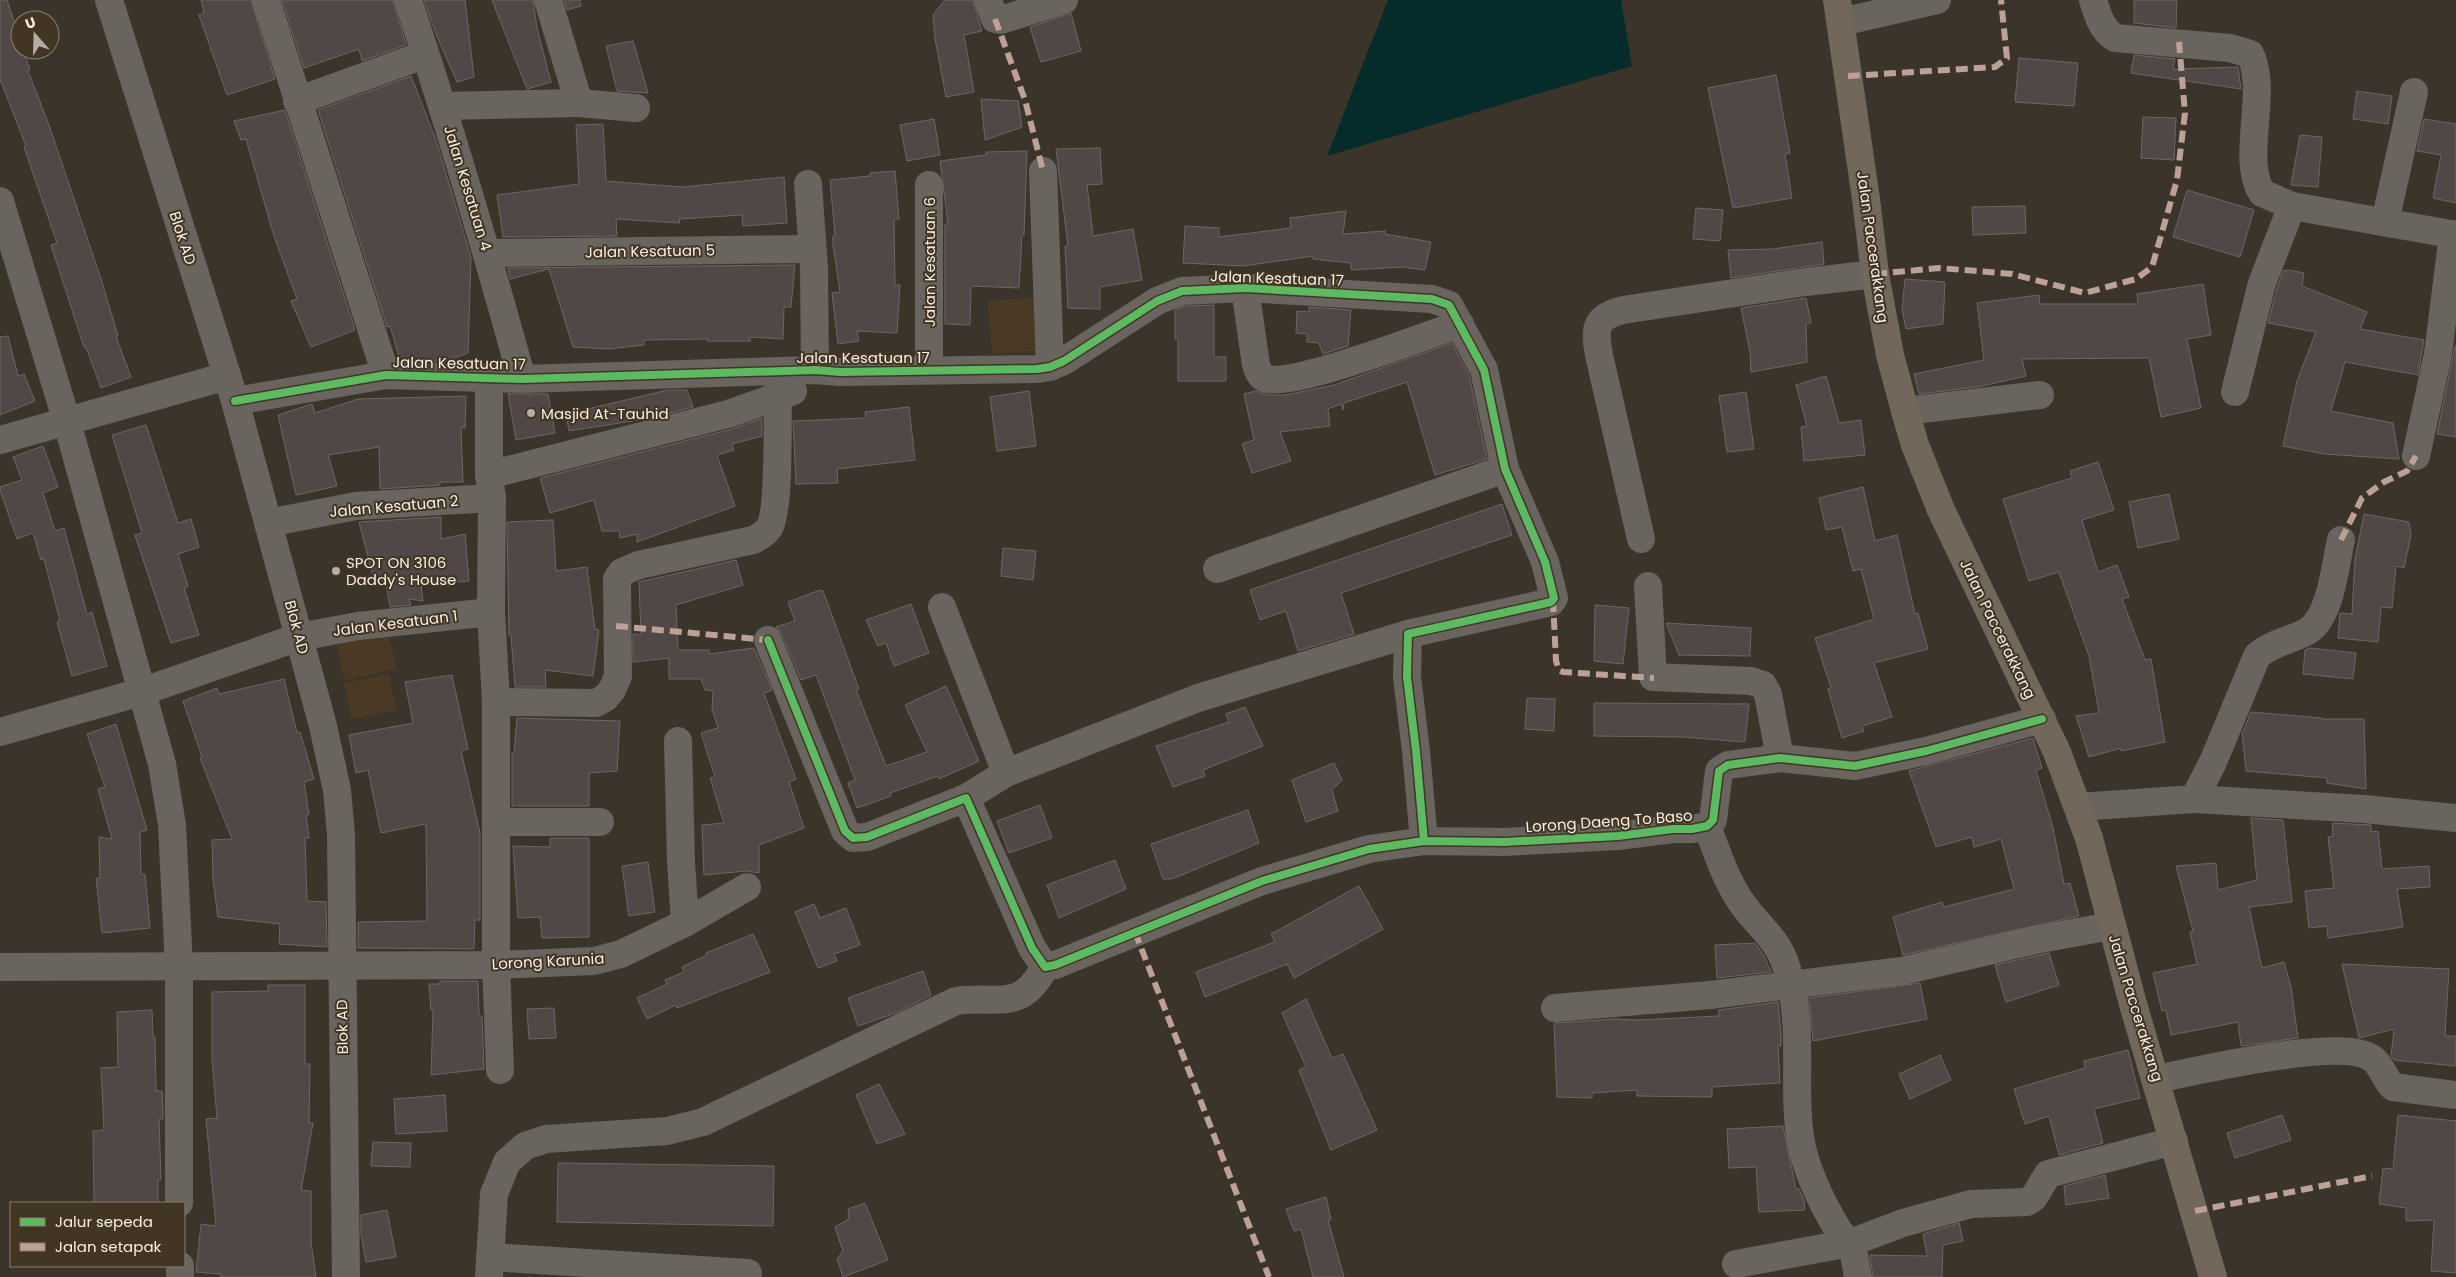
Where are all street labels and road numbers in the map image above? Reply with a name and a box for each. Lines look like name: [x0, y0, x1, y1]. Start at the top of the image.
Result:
street label: Jalan Kesatuan 4: [439, 123, 497, 253]
street label: Jalan Paccerakkang: [1852, 170, 1894, 324]
street label: Jalan Kesatuan 6: [919, 197, 940, 327]
street label: Blok AD: [165, 209, 201, 267]
street label: Jalan Kesatuan 5: [585, 239, 715, 263]
street label: Jalan Kesatuan 17: [1210, 265, 1344, 291]
street label: Jalan Kesatuan 17: [796, 347, 930, 368]
street label: Jalan Kesatuan 17: [392, 351, 526, 375]
street label: Jalan Kesatuan 2: [329, 490, 459, 522]
street label: Jalan Paccerakkang: [1955, 556, 2041, 702]
street label: Blok AD: [280, 598, 314, 656]
street label: Jalan Kesatuan 1: [331, 605, 459, 641]
street label: Lorong Daeng To Baso: [1525, 805, 1693, 837]
street label: Jalan Paccerakkang: [2104, 932, 2168, 1084]
street label: Lorong Karunia: [491, 948, 605, 974]
street label: Blok AD: [331, 999, 353, 1055]

